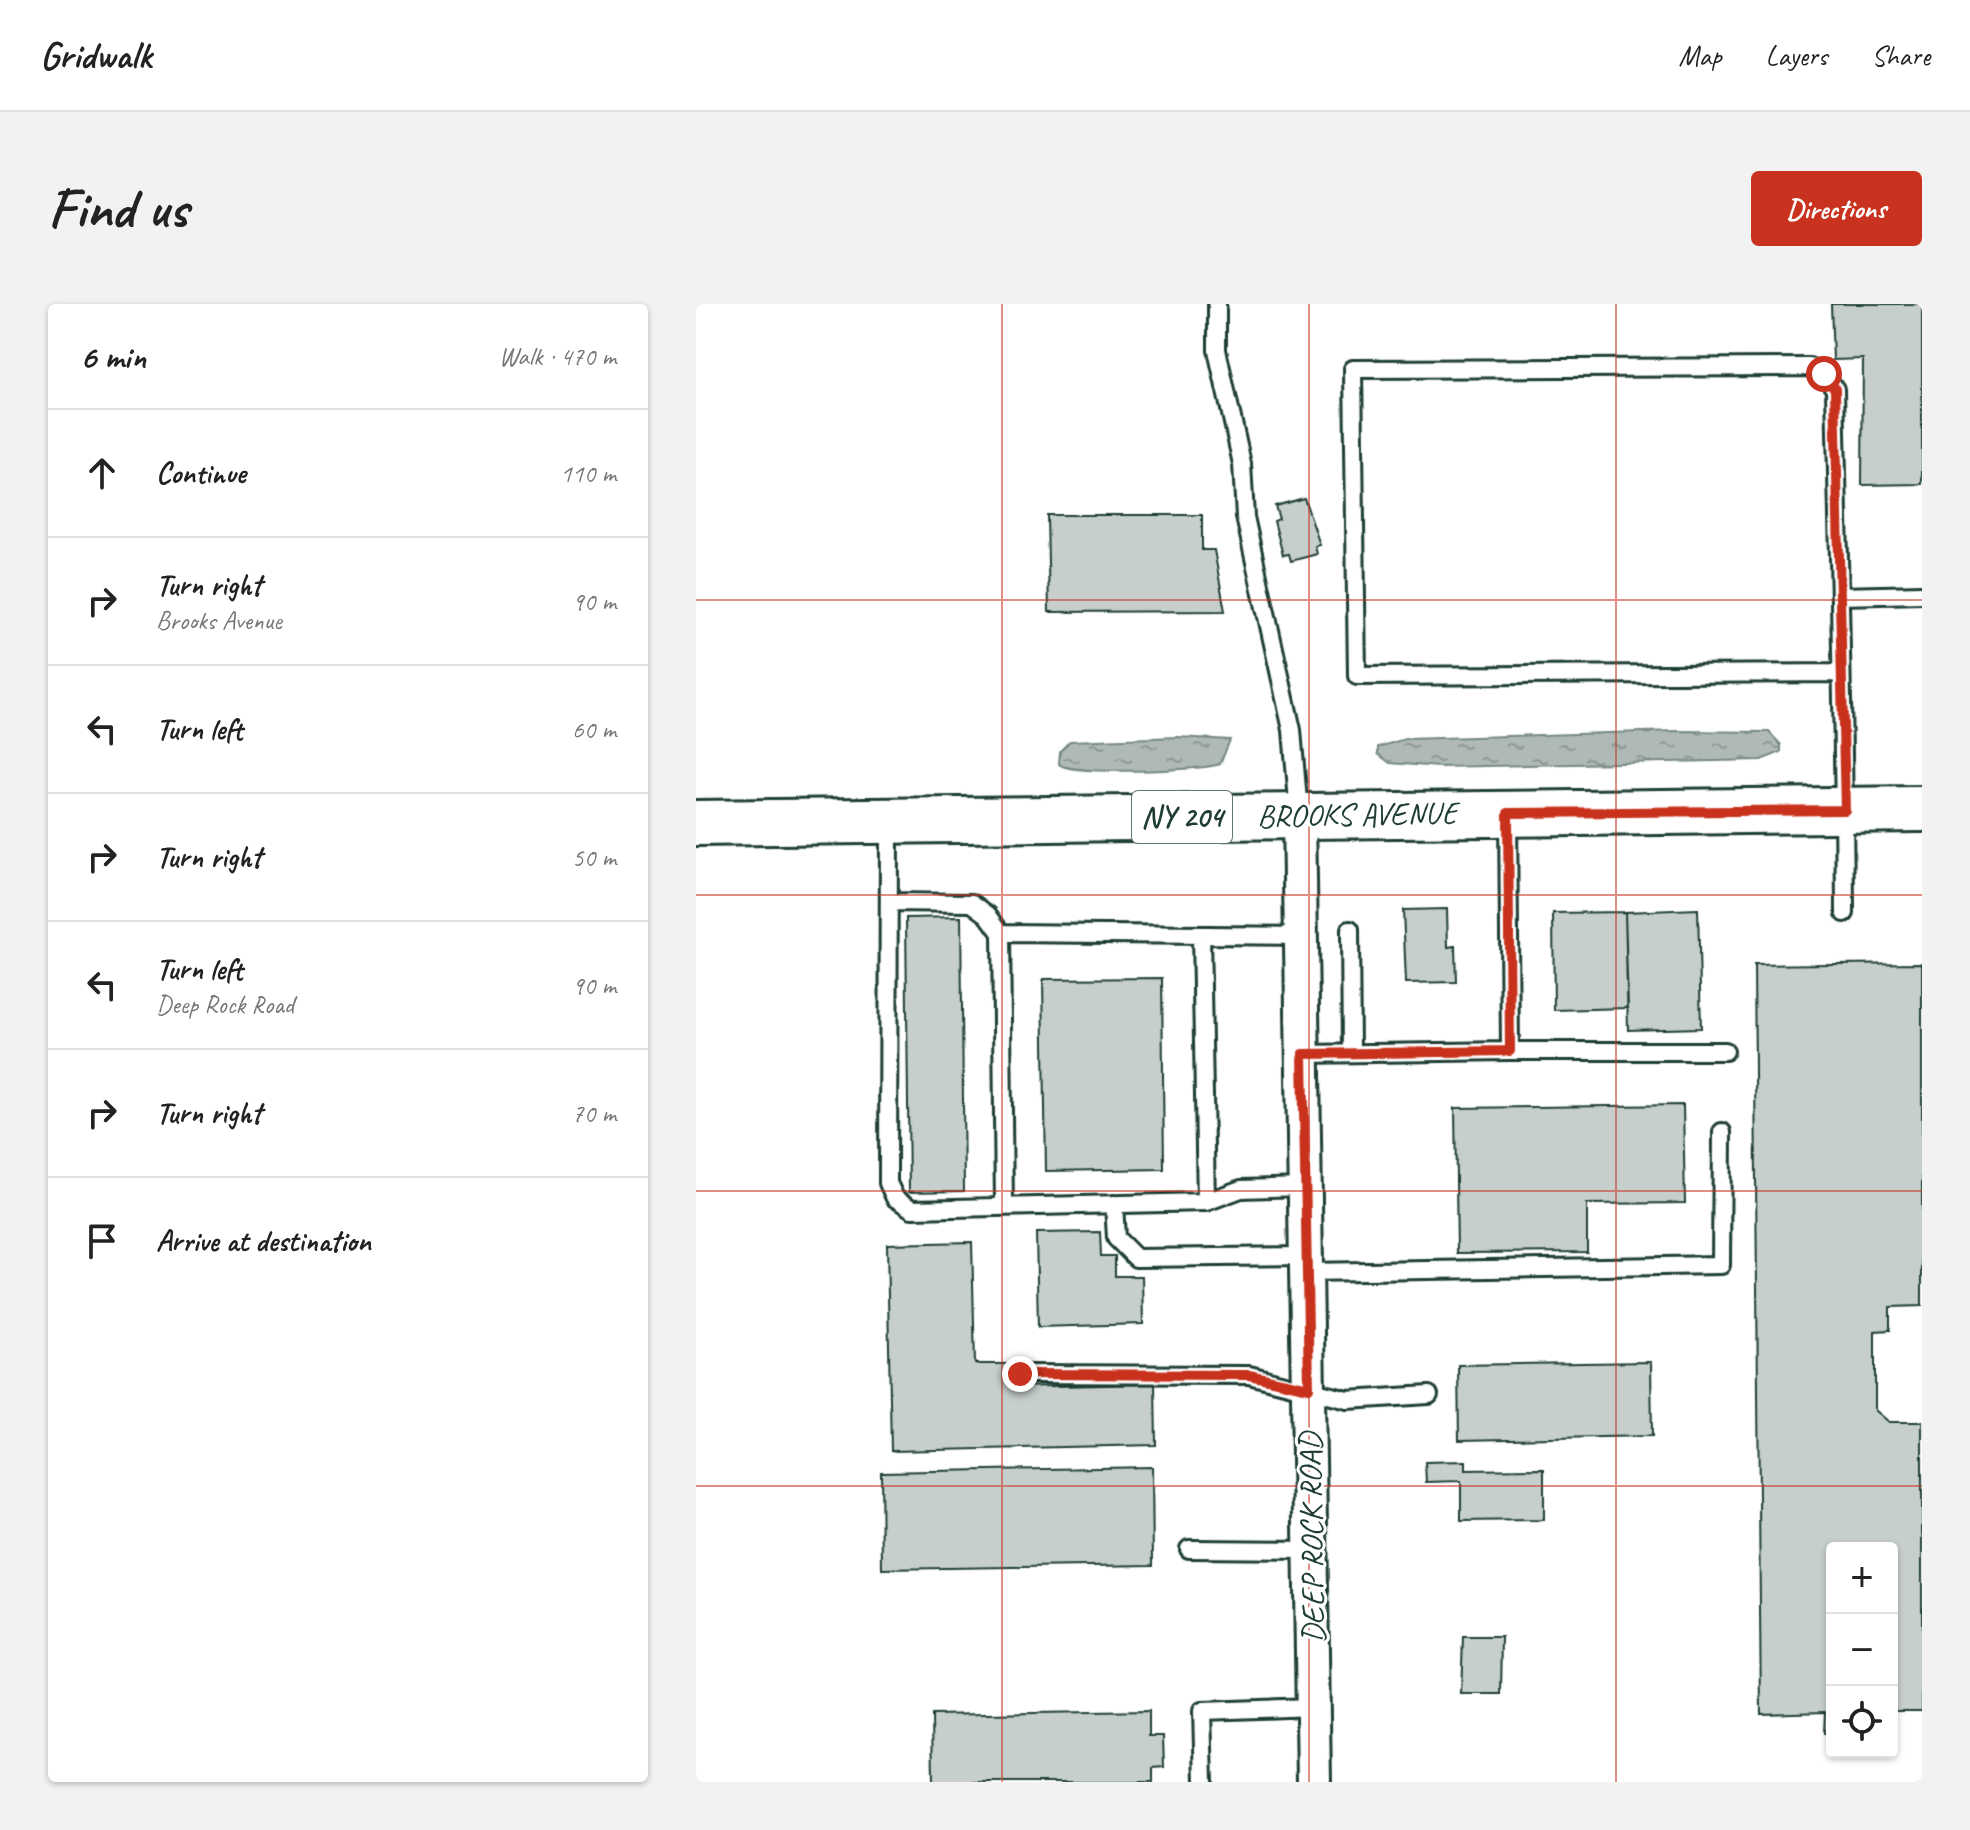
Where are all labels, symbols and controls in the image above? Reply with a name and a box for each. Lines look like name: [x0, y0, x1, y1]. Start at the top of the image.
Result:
text: Gridwalk: [40, 32, 152, 79]
text: Map: [1679, 38, 1722, 73]
text: Layers: [1766, 38, 1827, 73]
text: Share: [1871, 38, 1930, 73]
button: Directions: [1751, 171, 1922, 246]
text: Find us: [48, 173, 188, 244]
text: 6 min: [80, 335, 146, 378]
text: Walk · 470 m: [499, 340, 616, 373]
route start: [1806, 356, 1842, 392]
icon: ahead: [80, 451, 124, 495]
text: Continue: [156, 454, 246, 492]
text: 110 m: [560, 457, 616, 490]
text: Turn right: [156, 566, 261, 604]
icon: right: [80, 579, 124, 623]
text: 90 m: [572, 585, 616, 618]
text: Brooks Avenue: [156, 604, 282, 637]
icon: left: [80, 707, 124, 751]
text: Turn left: [156, 710, 243, 748]
text: 60 m: [572, 713, 616, 746]
road number: NY 204: [1132, 791, 1232, 843]
street label: BROOKS AVENUE: [1257, 792, 1462, 837]
icon: right: [80, 835, 124, 879]
text: Turn right: [156, 838, 261, 876]
text: 50 m: [572, 841, 616, 874]
text: Turn left: [156, 950, 243, 988]
icon: left: [80, 963, 124, 1007]
text: 90 m: [572, 969, 616, 1002]
text: Deep Rock Road: [156, 988, 294, 1021]
icon: right: [80, 1091, 124, 1135]
text: Turn right: [156, 1094, 261, 1132]
text: 70 m: [572, 1097, 616, 1130]
icon: arrive: [80, 1219, 124, 1263]
text: Arrive at destination: [156, 1222, 371, 1260]
route end: [1002, 1356, 1038, 1392]
street label: DEEP ROCK ROAD: [1289, 1430, 1334, 1644]
map controls: [1826, 1542, 1898, 1758]
button: +: [1826, 1542, 1898, 1614]
button: −: [1826, 1614, 1898, 1686]
button: locate: [1826, 1686, 1898, 1758]

